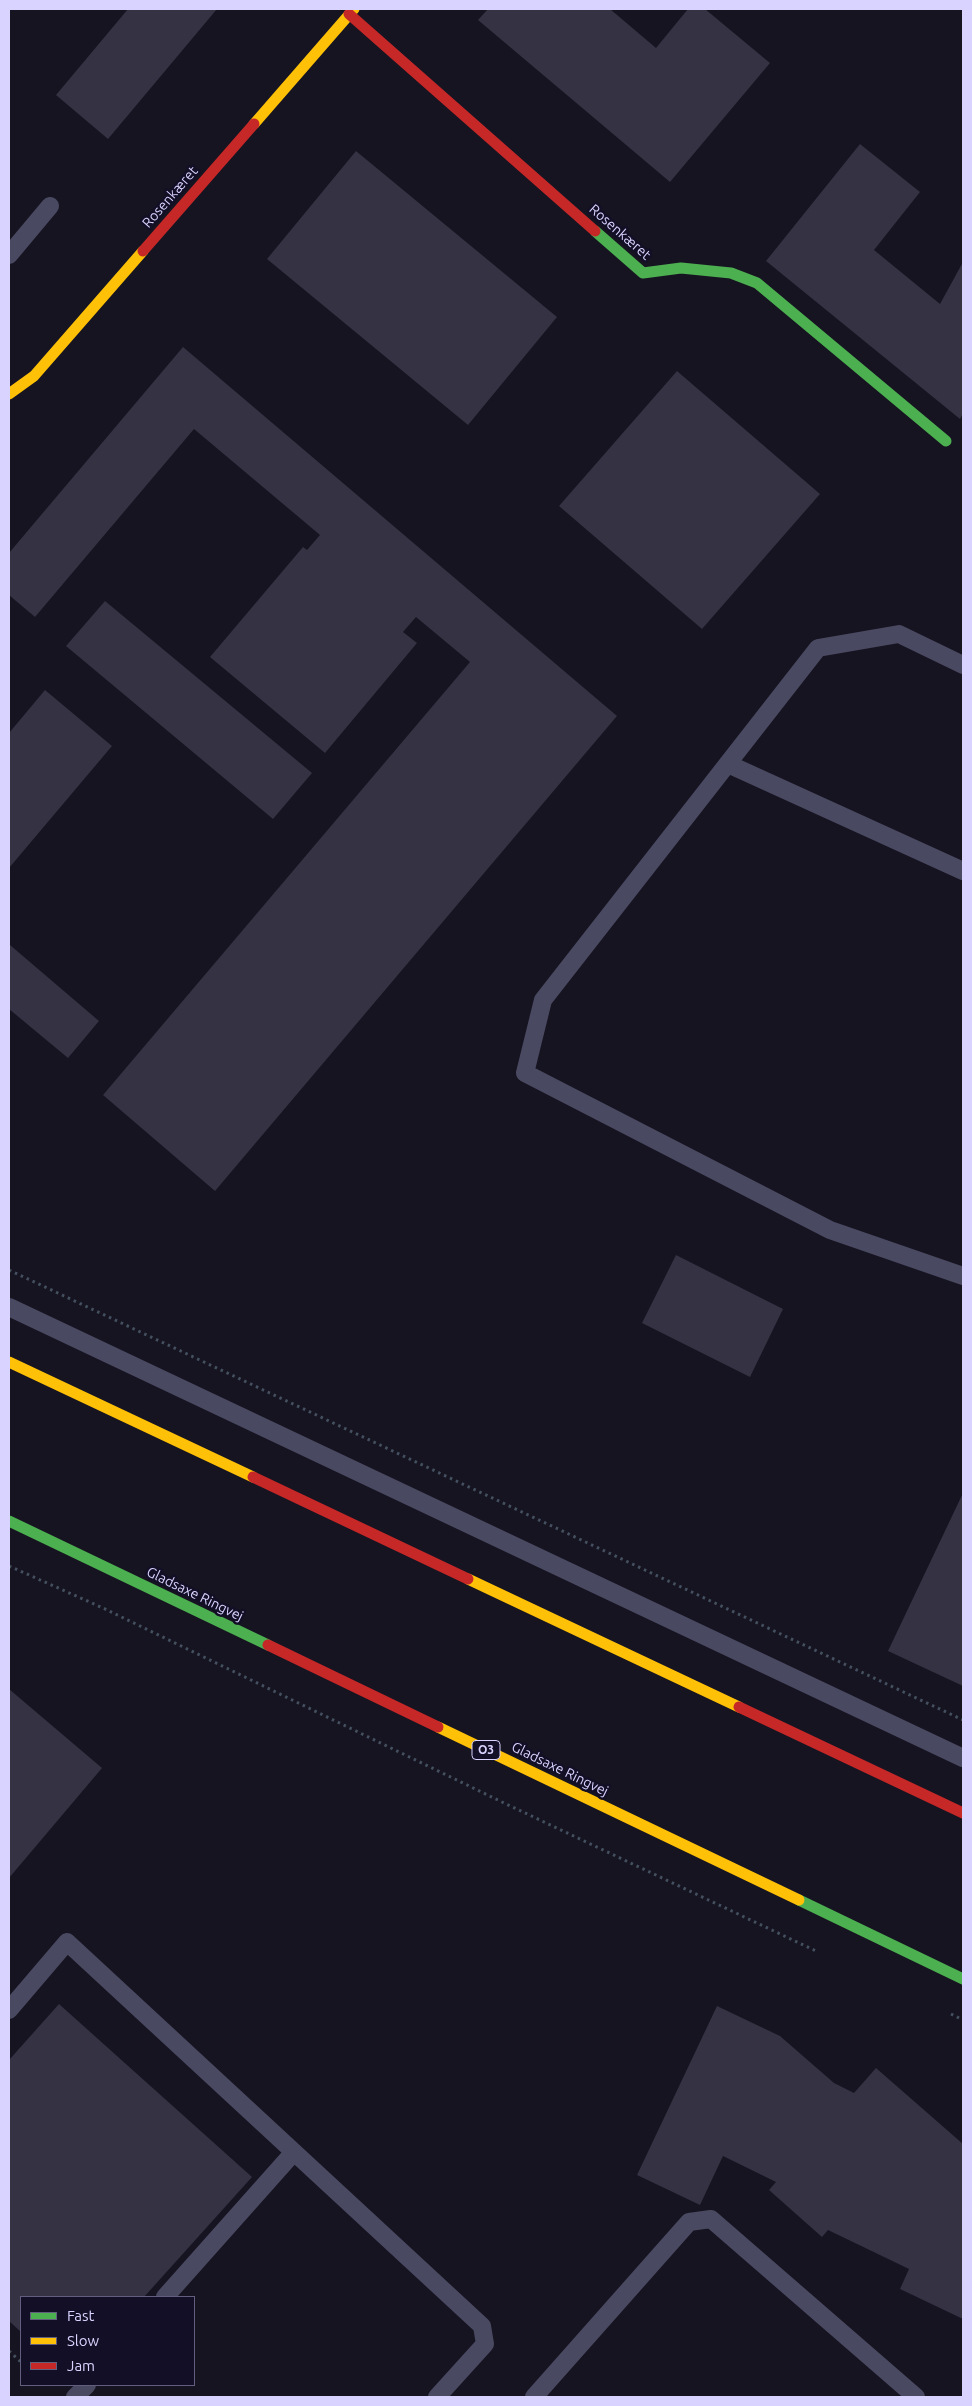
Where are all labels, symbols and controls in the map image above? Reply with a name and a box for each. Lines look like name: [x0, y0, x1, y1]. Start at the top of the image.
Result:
street label: Rosenkæret: [139, 163, 201, 231]
street label: Rosenkæret: [586, 201, 654, 263]
street label: Gladsaxe Ringvej: [144, 1563, 246, 1625]
street label: Gladsaxe Ringvej: [509, 1738, 611, 1800]
road number: O3: [472, 1740, 500, 1760]
legend: [20, 2296, 195, 2386]
text: Fast: [67, 2307, 94, 2324]
text: Slow: [67, 2332, 99, 2349]
text: Jam: [67, 2357, 95, 2374]

